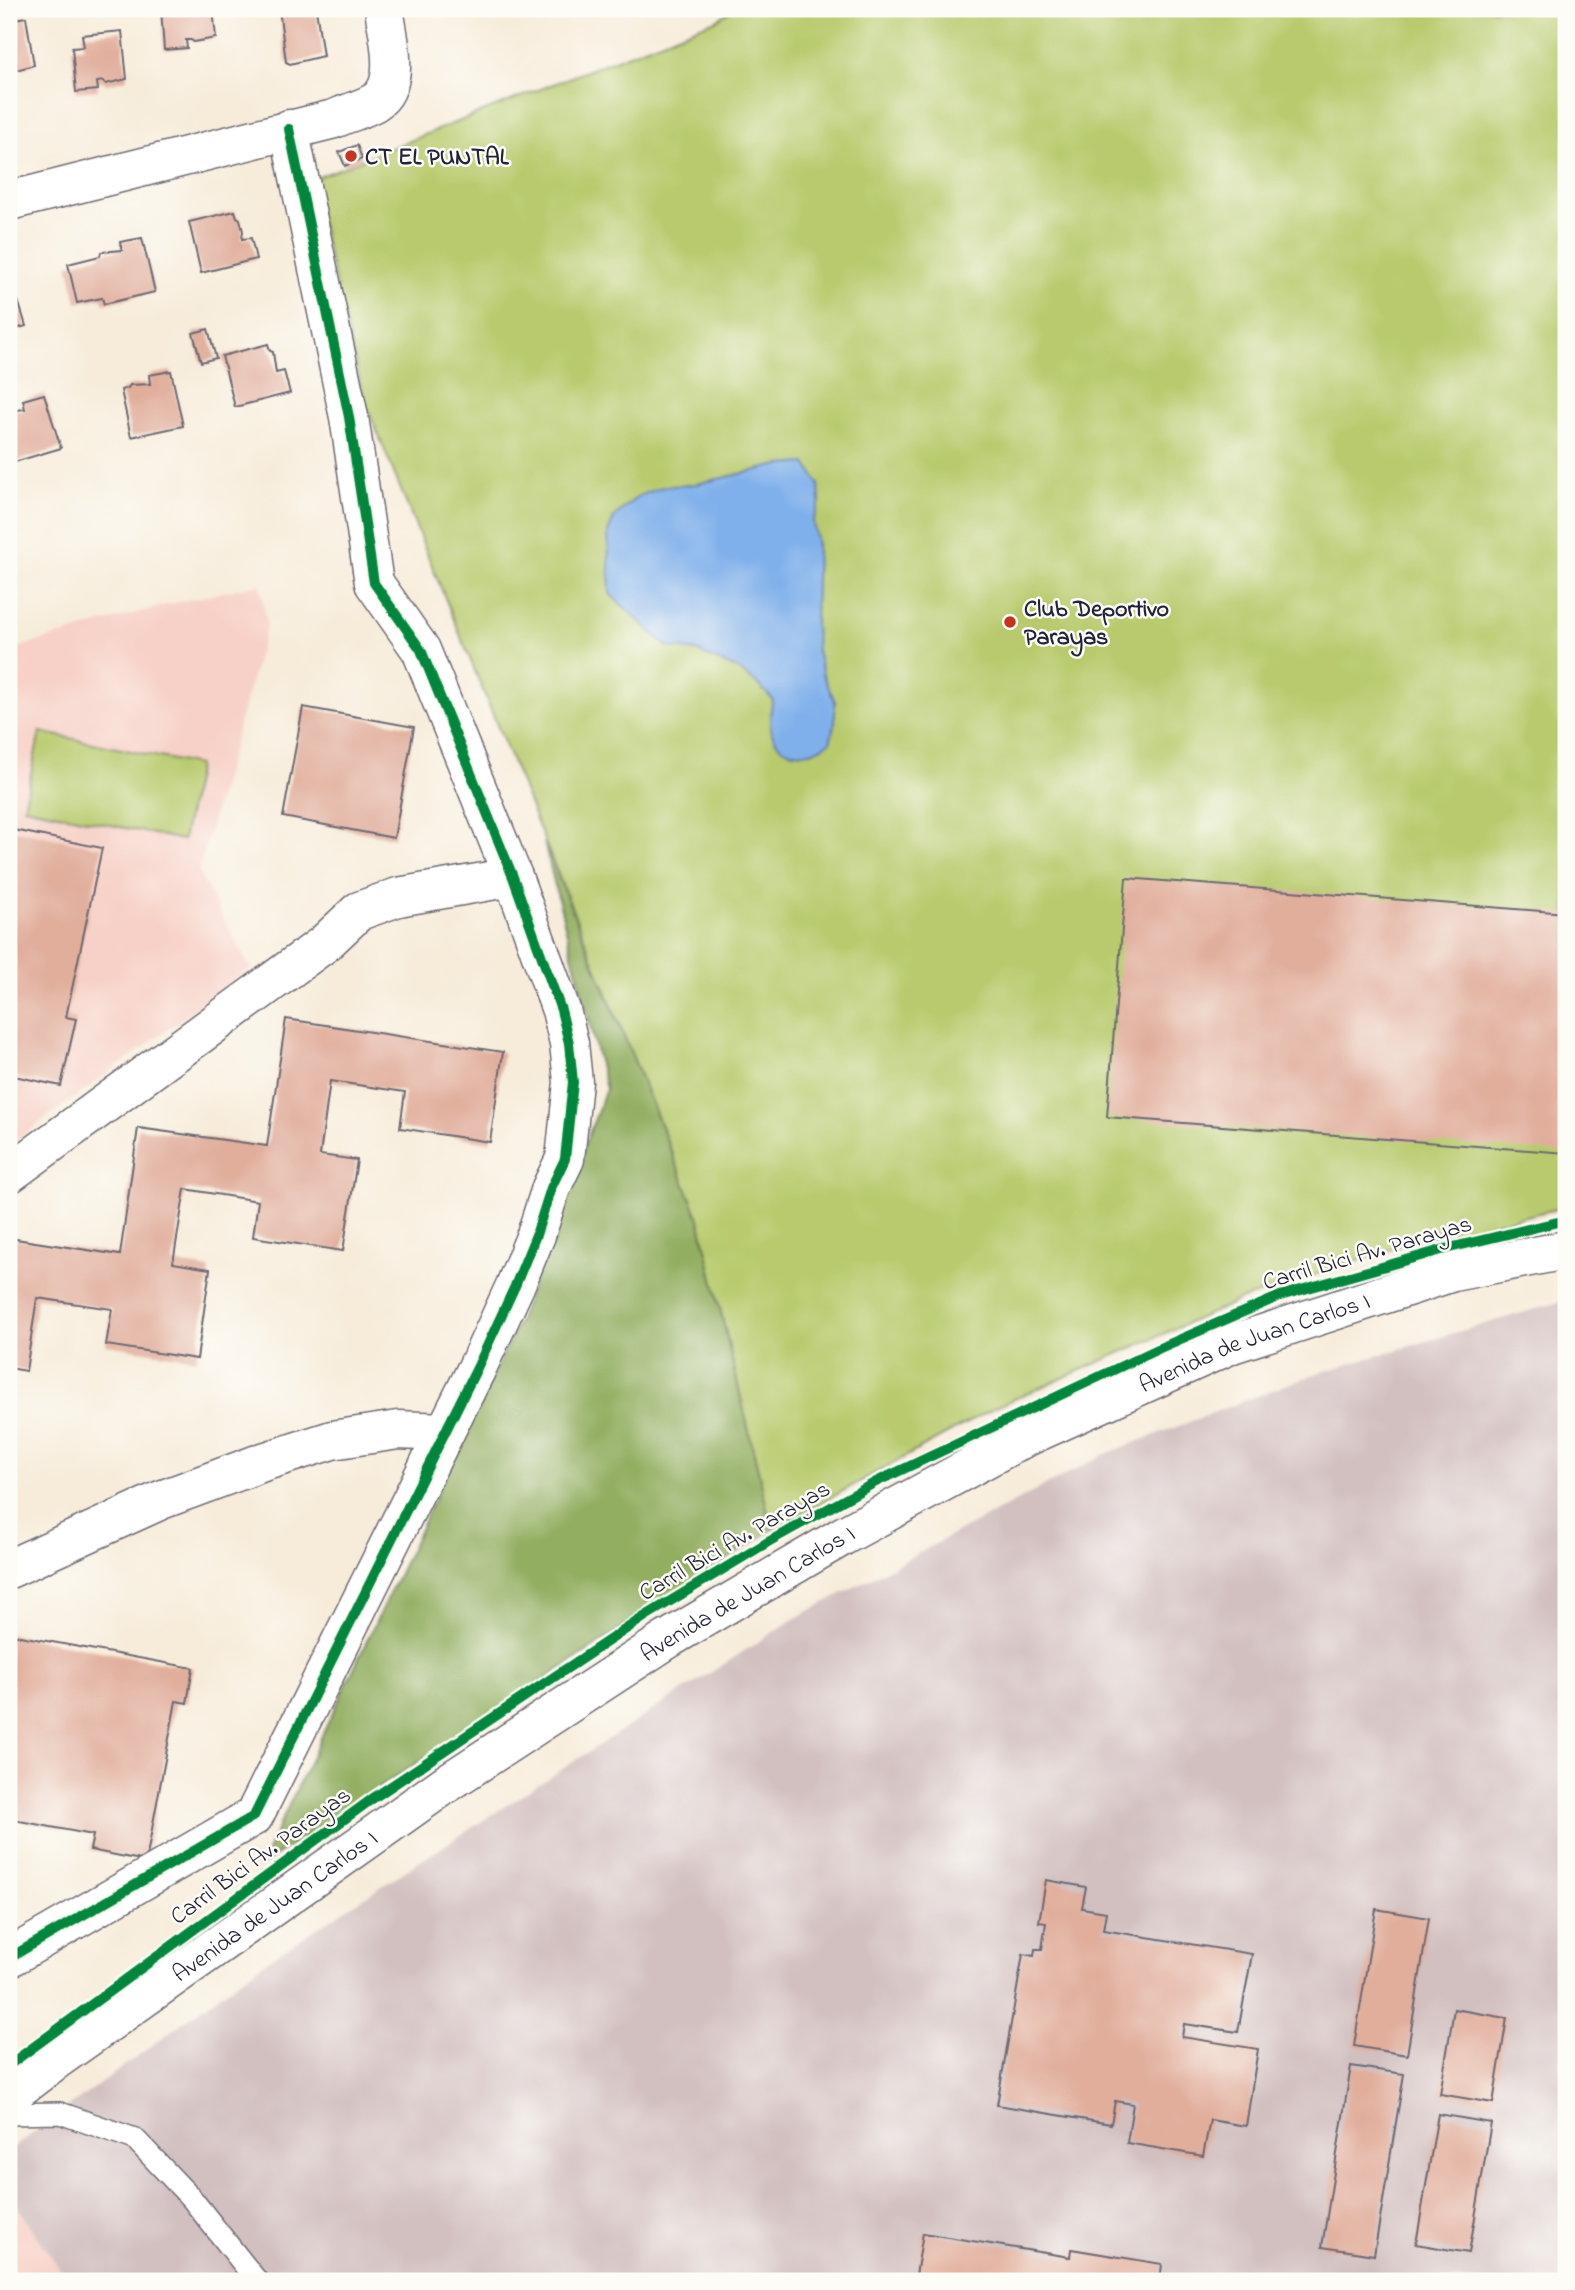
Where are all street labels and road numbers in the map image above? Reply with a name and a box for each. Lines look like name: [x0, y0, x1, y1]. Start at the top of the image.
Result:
street label: Carril Bici Av. Parayas: [1259, 1208, 1477, 1302]
street label: Avenida de Juan Carlos I: [1134, 1285, 1375, 1404]
street label: Carril Bici Av. Parayas: [633, 1473, 838, 1612]
street label: Avenida de Juan Carlos I: [634, 1518, 862, 1672]
street label: Carril Bici Av. Parayas: [164, 1779, 360, 1936]
street label: Avenida de Juan Carlos I: [166, 1822, 386, 1992]

